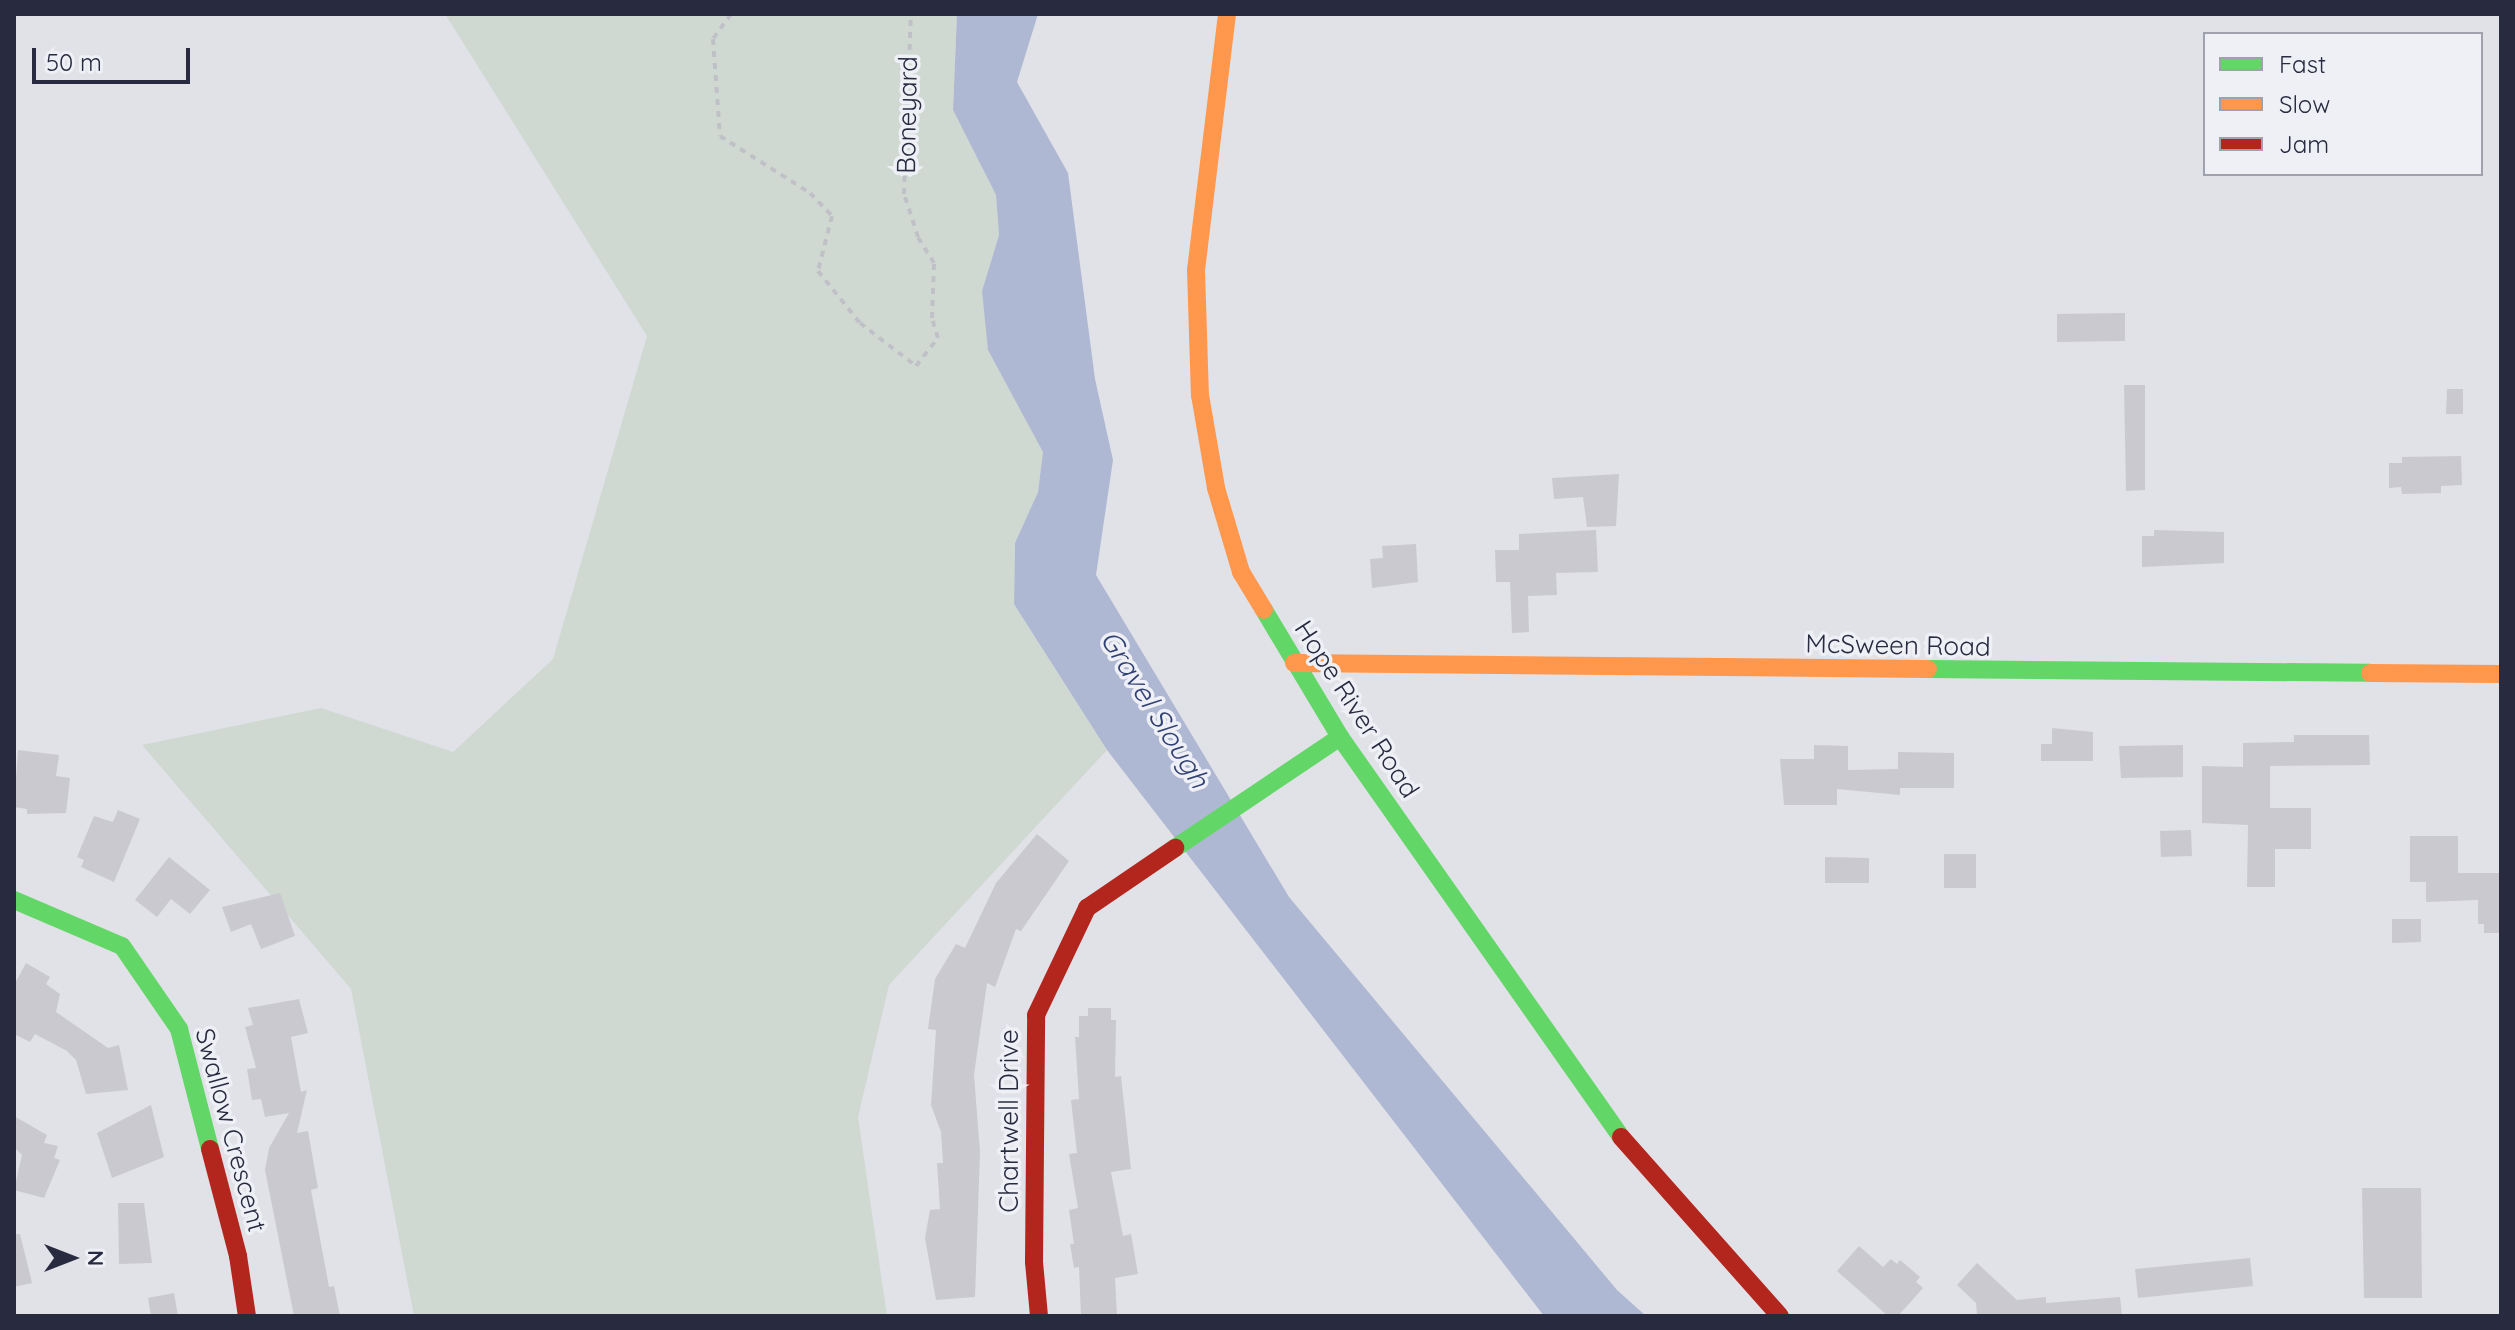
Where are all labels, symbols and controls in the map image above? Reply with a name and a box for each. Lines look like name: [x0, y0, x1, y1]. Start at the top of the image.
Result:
scale bar: [36, 32, 194, 82]
legend: [2203, 32, 2483, 176]
text: 50 m: [46, 47, 102, 77]
text: Fast: [2279, 49, 2326, 79]
street label: Boneyard: [890, 56, 924, 174]
text: Slow: [2279, 89, 2330, 119]
text: Jam: [2279, 129, 2329, 159]
street label: Hope River Road: [1288, 615, 1426, 803]
water label: Gravel Slough: [1093, 624, 1217, 794]
street label: McSween Road: [1805, 628, 1991, 662]
street label: Swallow Crescent: [189, 1025, 273, 1235]
street label: Chartwell Drive: [993, 1029, 1025, 1213]
north arrow: [32, 1218, 112, 1298]
text: N: [82, 1250, 110, 1266]

